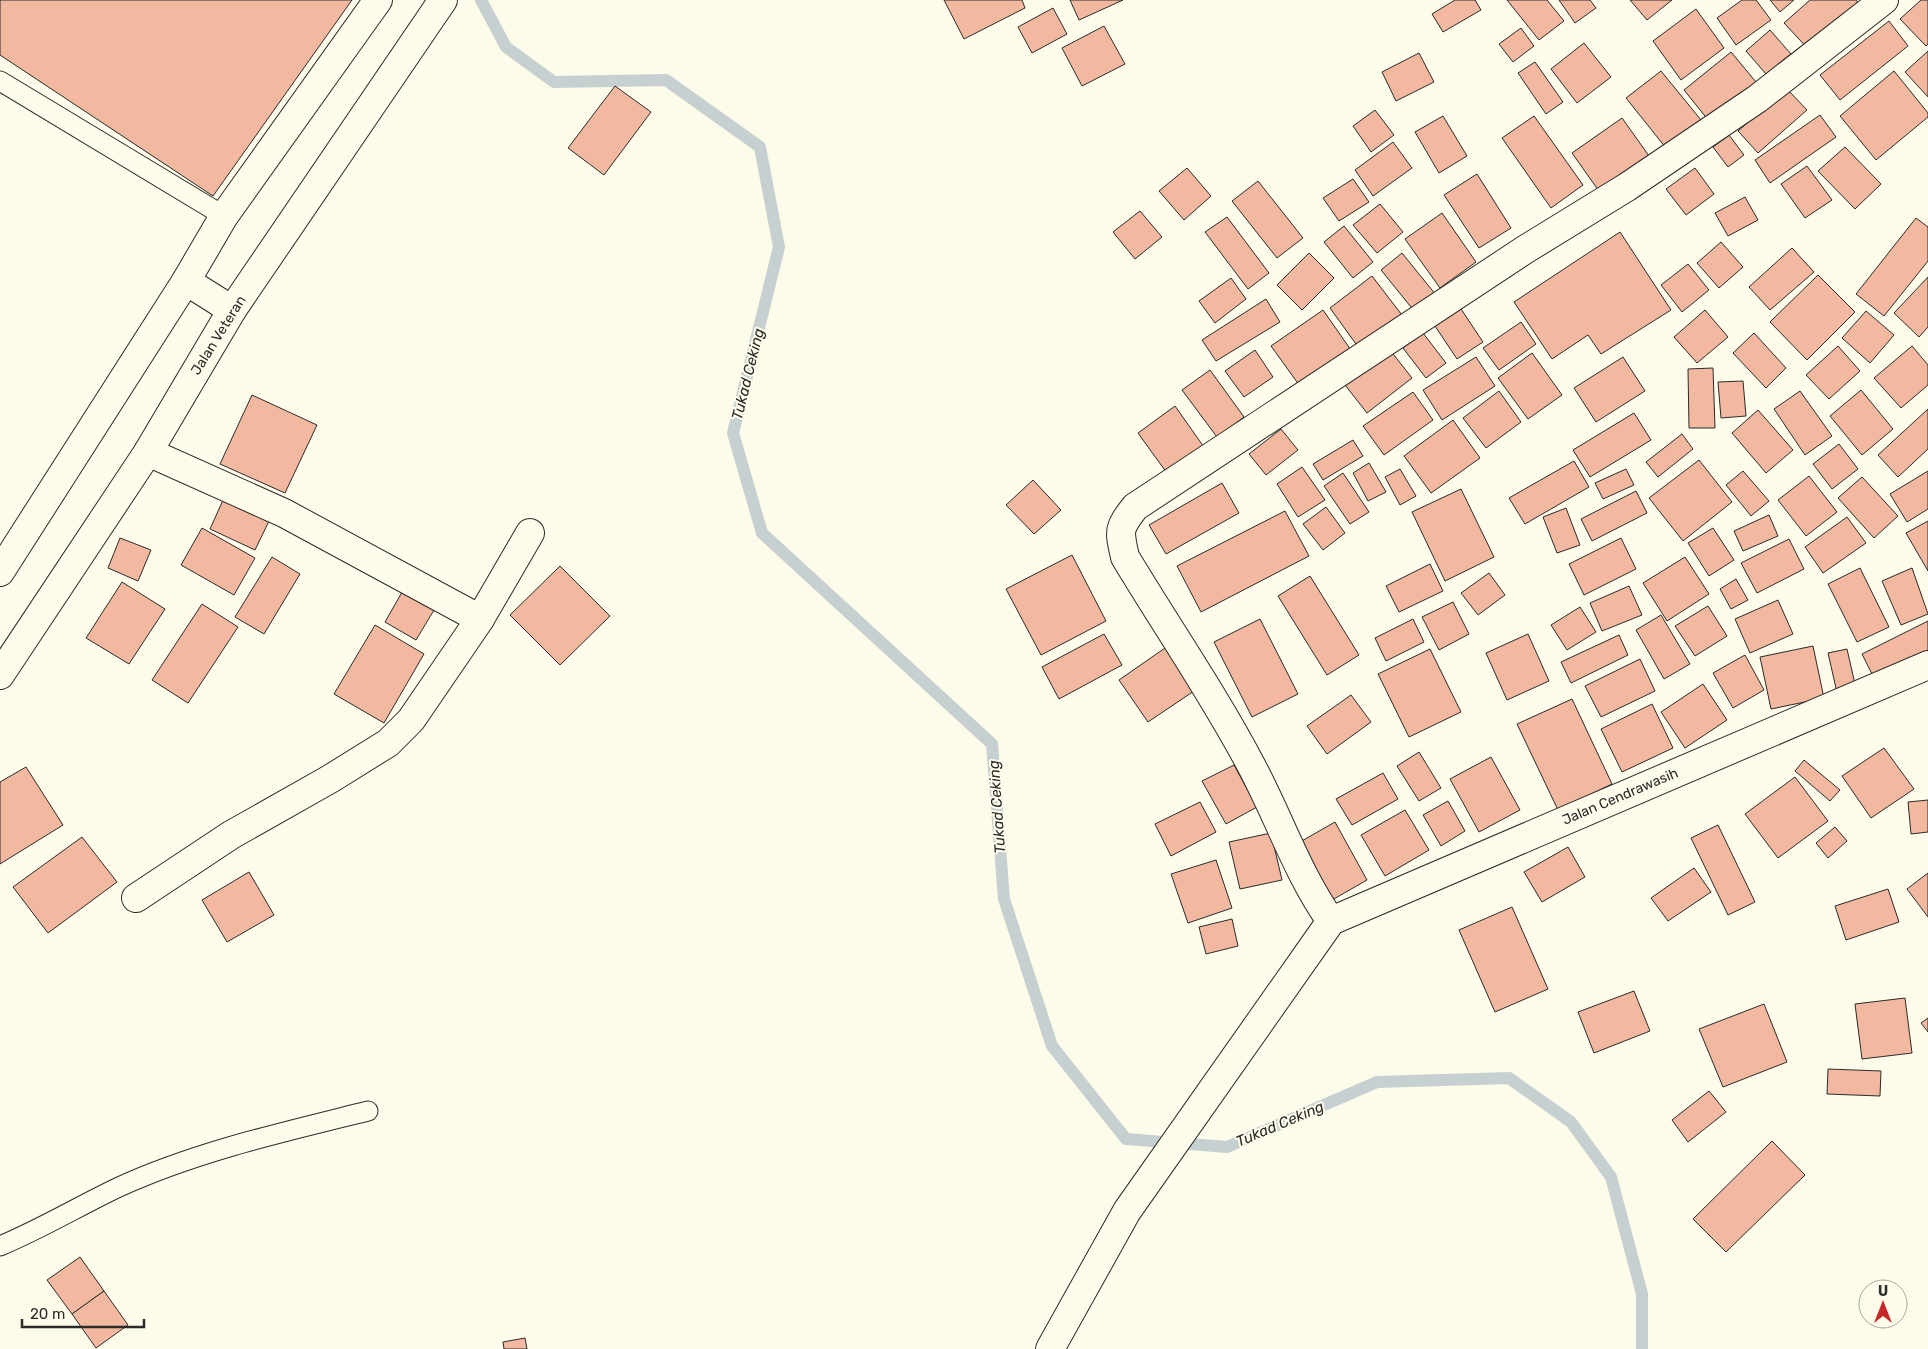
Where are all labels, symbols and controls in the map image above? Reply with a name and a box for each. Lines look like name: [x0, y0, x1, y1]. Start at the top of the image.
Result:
street label: Jalan Veteran: [187, 293, 250, 378]
water label: Tukad Ceking: [728, 326, 768, 422]
water label: Tukad Ceking: [985, 760, 1009, 854]
street label: Jalan Cendrawasih: [1560, 764, 1681, 829]
water label: Tukad Ceking: [1233, 1097, 1327, 1151]
north arrow: [1858, 1279, 1908, 1329]
text: U: [1878, 1283, 1888, 1300]
scale bar: [22, 1296, 145, 1328]
text: 20 m: [30, 1305, 65, 1323]

